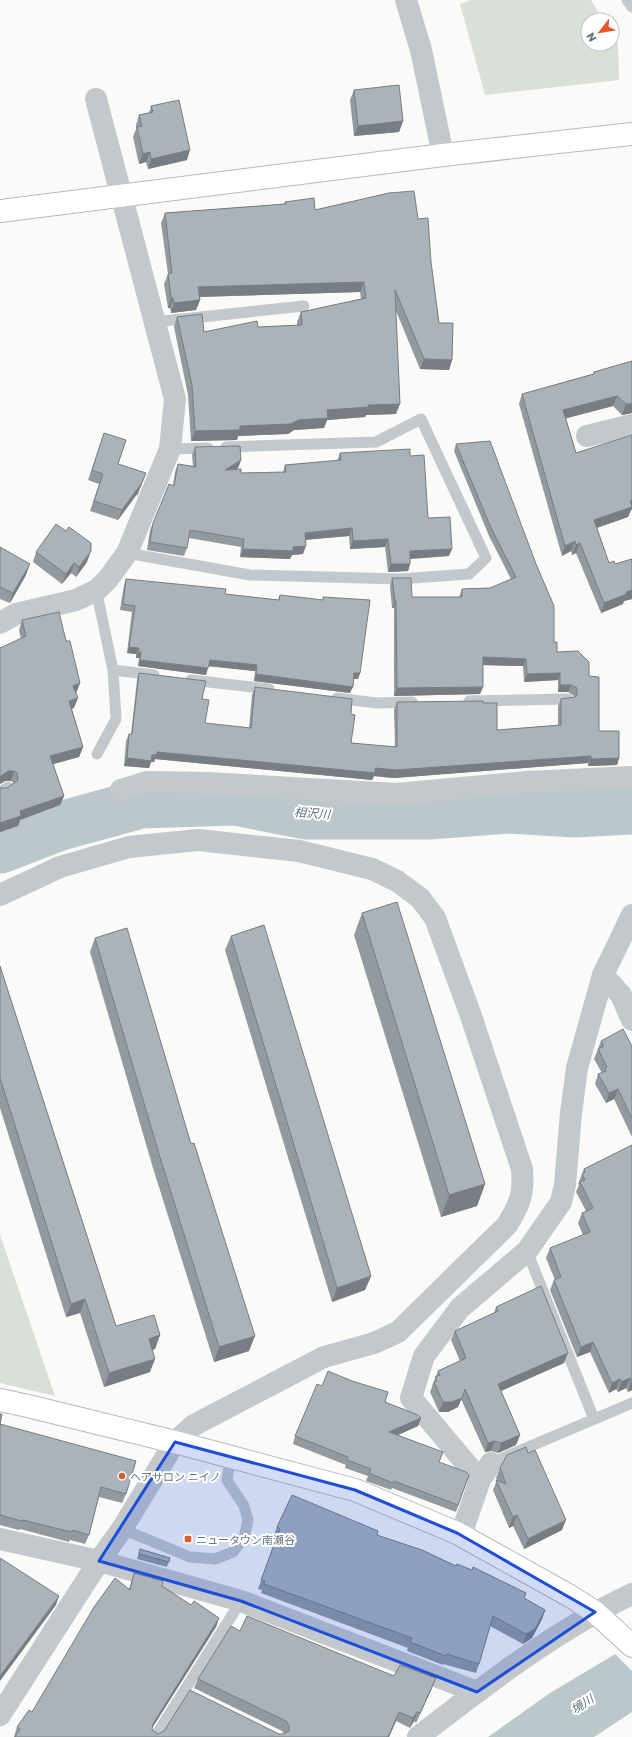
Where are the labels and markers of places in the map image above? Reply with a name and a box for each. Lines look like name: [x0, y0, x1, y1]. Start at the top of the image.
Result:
place label: ヘアサロン ニイノ: [130, 1470, 221, 1483]
marker: ヘアサロン ニイノ: [117, 1471, 127, 1481]
place label: ニュータウン南瀬谷: [196, 1533, 295, 1546]
marker: ニュータウン南瀬谷: [183, 1534, 193, 1544]

